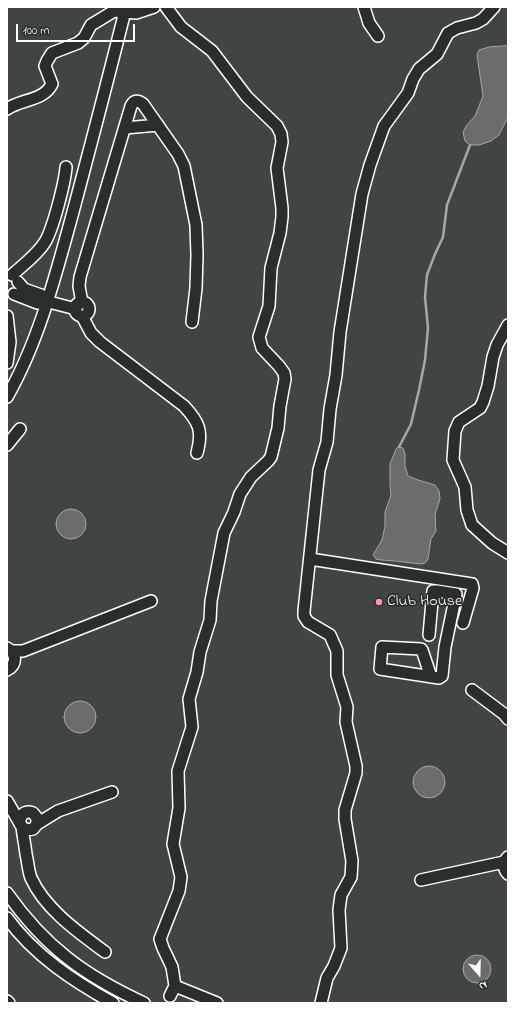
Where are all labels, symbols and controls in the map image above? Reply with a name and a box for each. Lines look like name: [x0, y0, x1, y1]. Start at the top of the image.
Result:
scale bar: [18, 16, 137, 42]
text: 100 m: [23, 22, 50, 40]
place label: Club House: [387, 592, 462, 612]
marker: Club House: [374, 597, 384, 607]
north arrow: [459, 954, 499, 994]
text: N: [477, 976, 489, 994]

